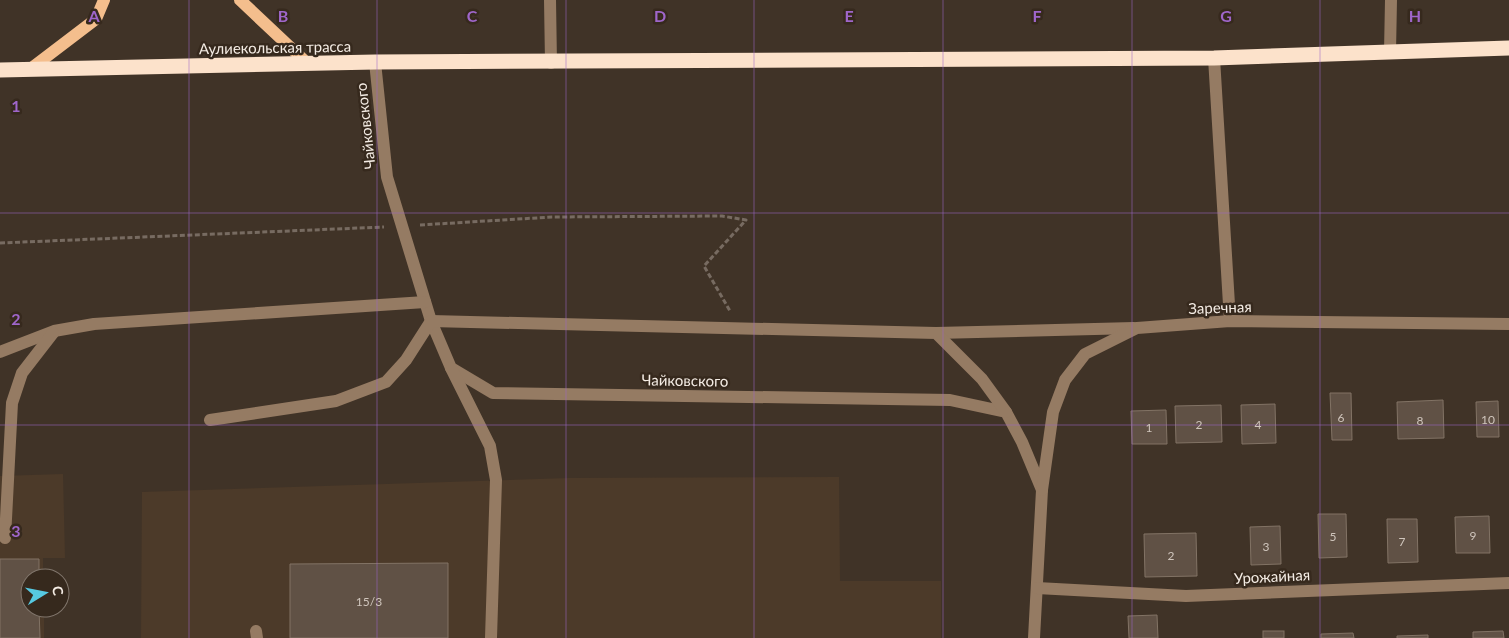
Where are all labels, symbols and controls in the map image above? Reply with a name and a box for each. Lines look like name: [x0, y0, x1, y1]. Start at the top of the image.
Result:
text: A: [87, 6, 100, 25]
text: B: [278, 6, 288, 25]
text: C: [467, 6, 478, 25]
text: D: [654, 6, 666, 25]
text: E: [844, 6, 854, 25]
text: F: [1032, 6, 1042, 25]
text: G: [1220, 6, 1232, 25]
text: H: [1409, 6, 1421, 25]
street label: Аулиекольская трасса: [199, 37, 351, 57]
street label: Чайковского: [352, 82, 378, 170]
text: 1: [11, 96, 21, 115]
street label: Заречная: [1188, 297, 1252, 317]
text: 2: [11, 309, 21, 328]
street label: Чайковского: [642, 370, 728, 390]
house number: 6: [1338, 410, 1345, 425]
house number: 10: [1481, 412, 1495, 427]
house number: 8: [1417, 413, 1424, 428]
house number: 2: [1196, 417, 1203, 432]
house number: 4: [1255, 417, 1262, 432]
house number: 1: [1146, 420, 1153, 435]
text: 3: [11, 521, 21, 540]
house number: 9: [1470, 528, 1477, 543]
house number: 5: [1330, 529, 1337, 544]
house number: 7: [1399, 534, 1406, 549]
house number: 3: [1263, 539, 1270, 554]
house number: 2: [1168, 548, 1175, 563]
street label: Урожайная: [1233, 565, 1311, 587]
north arrow: [20, 568, 70, 618]
text: С: [49, 585, 68, 597]
house number: 15/3: [356, 594, 382, 609]

